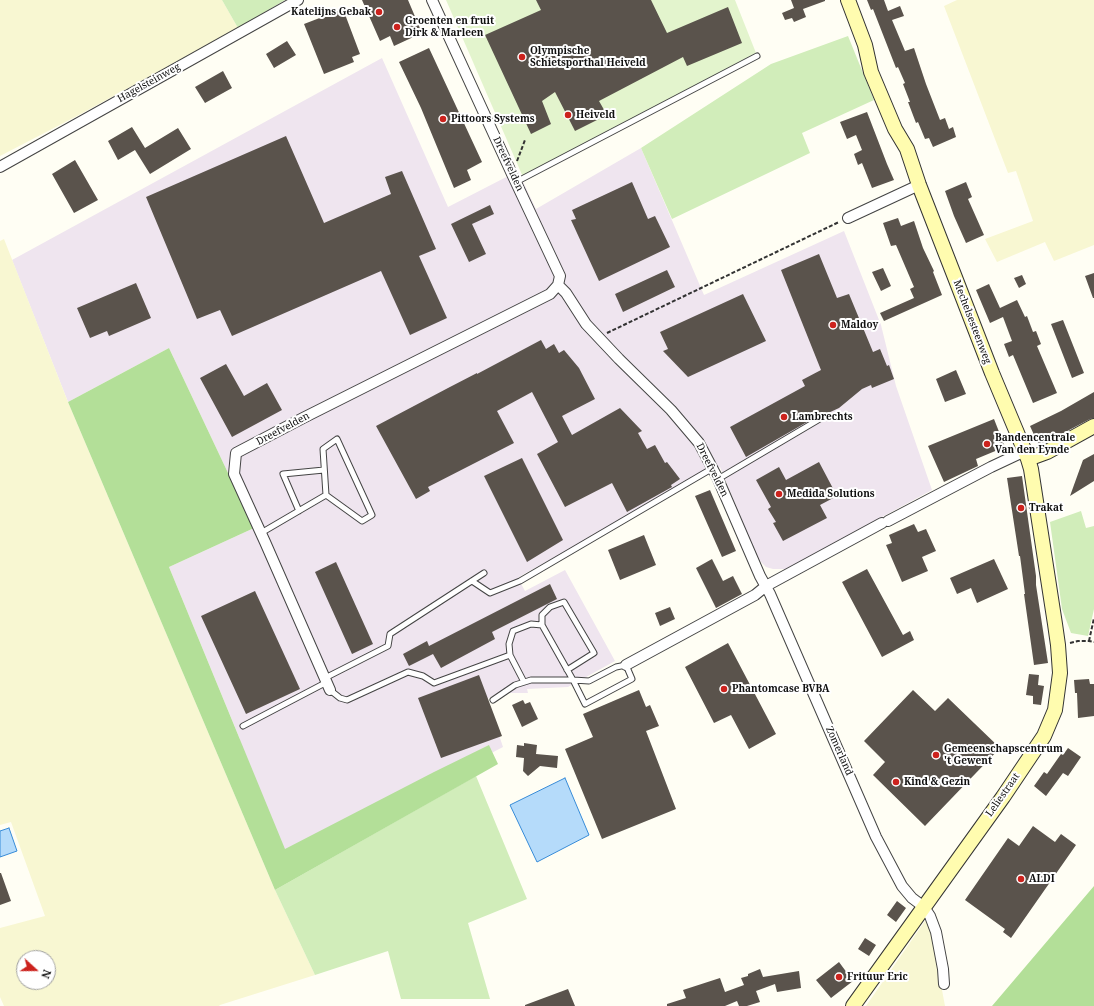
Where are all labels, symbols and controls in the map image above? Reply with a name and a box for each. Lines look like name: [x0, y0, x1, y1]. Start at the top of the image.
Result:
place label: Katelijns Gebak: [291, 6, 371, 18]
marker: Katelijns Gebak: [374, 7, 384, 17]
place label: Groenten en fruit Dirk & Marleen: [405, 15, 494, 38]
marker: Groenten en fruit Dirk & Marleen: [392, 22, 402, 32]
place label: Olympische Schietsporthal Heiveld: [530, 45, 646, 68]
marker: Olympische Schietsporthal Heiveld: [517, 52, 527, 62]
street label: Hagelsteinweg: [116, 61, 182, 105]
place label: Heiveld: [576, 109, 615, 121]
marker: Heiveld: [563, 110, 573, 120]
place label: Pittoors Systems: [451, 113, 535, 125]
marker: Pittoors Systems: [438, 114, 448, 124]
street label: Dreefvelden: [490, 135, 526, 193]
street label: Mechelsesteenweg: [950, 278, 994, 366]
place label: Maldoy: [841, 319, 878, 331]
marker: Maldoy: [828, 320, 838, 330]
street label: Dreefvelden: [254, 410, 312, 448]
place label: Lambrechts: [792, 411, 853, 423]
marker: Lambrechts: [779, 412, 789, 422]
place label: Bandencentrale Van den Eynde: [995, 432, 1075, 456]
marker: Bandencentrale Van den Eynde: [982, 439, 992, 449]
street label: Dreefvelden: [693, 441, 731, 499]
place label: Medida Solutions: [787, 488, 875, 500]
marker: Medida Solutions: [774, 489, 784, 499]
place label: Trakat: [1029, 502, 1063, 514]
marker: Trakat: [1016, 503, 1026, 513]
place label: Phantomcase BVBA: [732, 683, 830, 695]
marker: Phantomcase BVBA: [719, 684, 729, 694]
street label: Zomerland: [823, 725, 855, 777]
place label: Gemeenschapscentrum 't Gewent: [944, 743, 1063, 766]
marker: Gemeenschapscentrum 't Gewent: [931, 750, 941, 760]
street label: Leliestraat: [984, 771, 1022, 819]
place label: Kind & Gezin: [904, 776, 970, 788]
marker: Kind & Gezin: [891, 777, 901, 787]
place label: ALDI: [1029, 873, 1055, 885]
marker: ALDI: [1016, 874, 1026, 884]
north arrow: [16, 950, 56, 990]
text: N: [38, 967, 55, 981]
place label: Frituur Eric: [847, 971, 908, 983]
marker: Frituur Eric: [834, 972, 844, 982]

